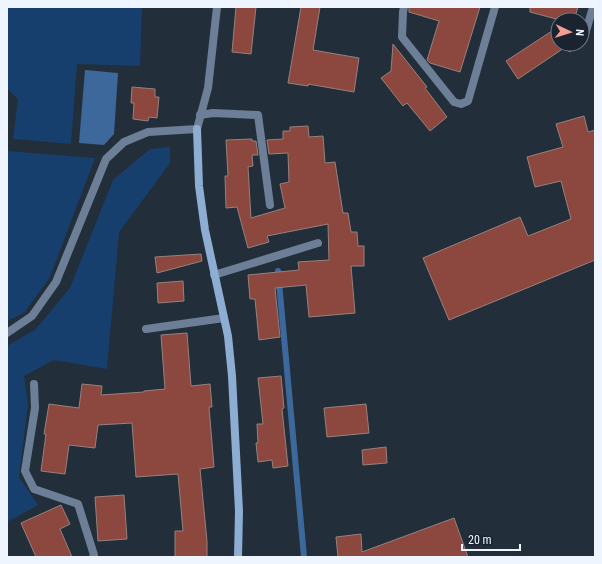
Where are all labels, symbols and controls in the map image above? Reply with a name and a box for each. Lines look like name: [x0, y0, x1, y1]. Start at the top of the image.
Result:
north arrow: [550, 12, 590, 52]
text: N: [573, 29, 586, 37]
scale bar: [462, 526, 520, 552]
text: 20 m: [468, 533, 492, 547]

